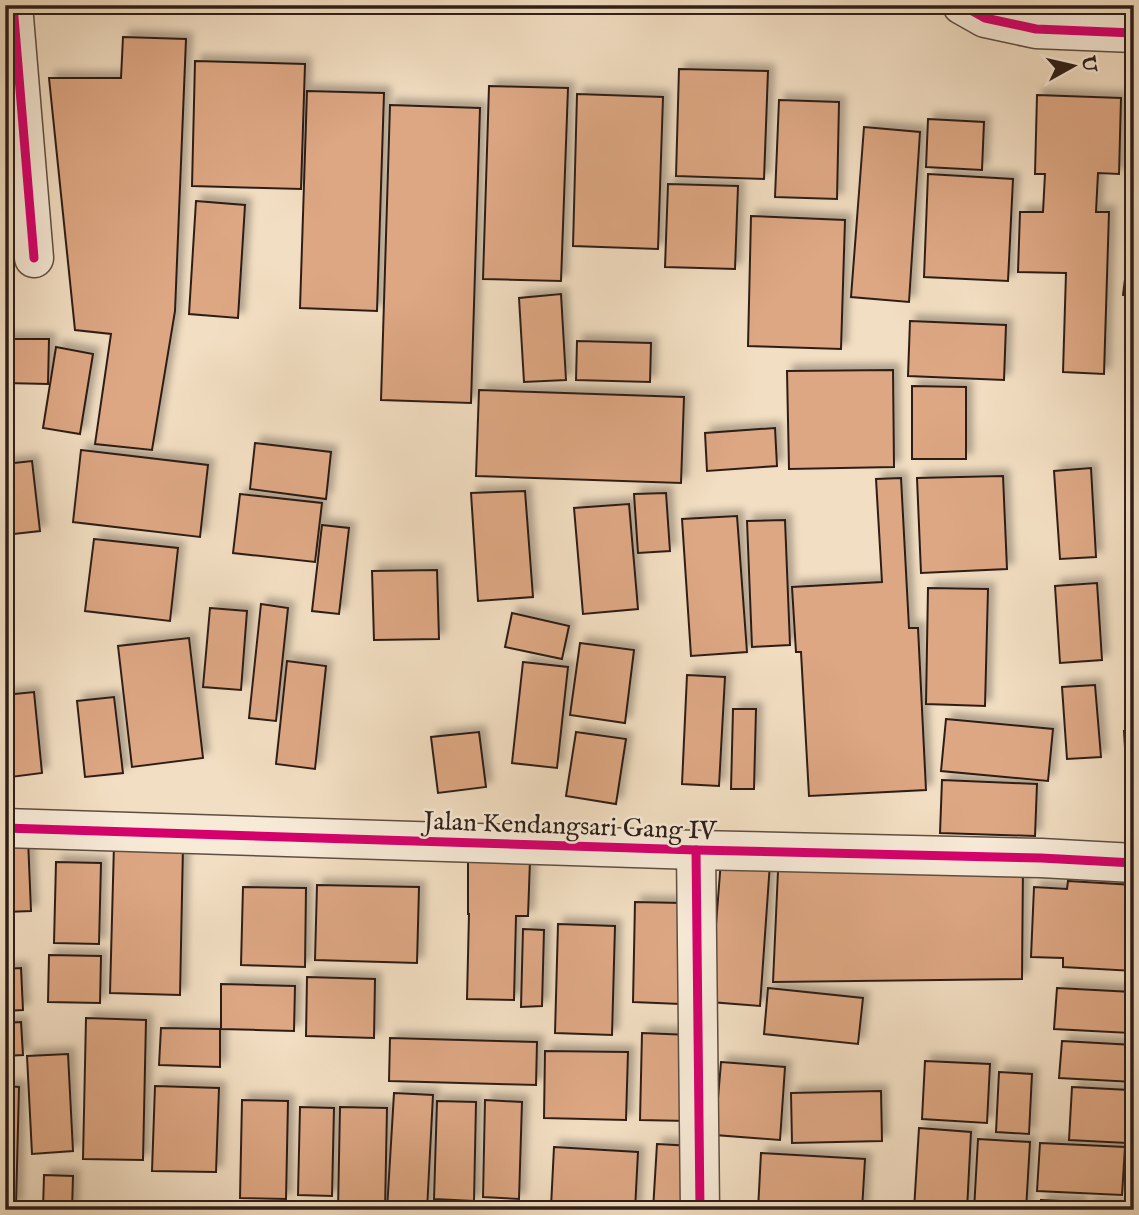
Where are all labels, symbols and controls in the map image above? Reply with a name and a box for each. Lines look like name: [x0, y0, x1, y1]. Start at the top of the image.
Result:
north arrow: [1038, 32, 1108, 102]
text: U: [1075, 53, 1101, 74]
street label: Jalan Kendangsari Gang IV: [420, 805, 718, 848]

